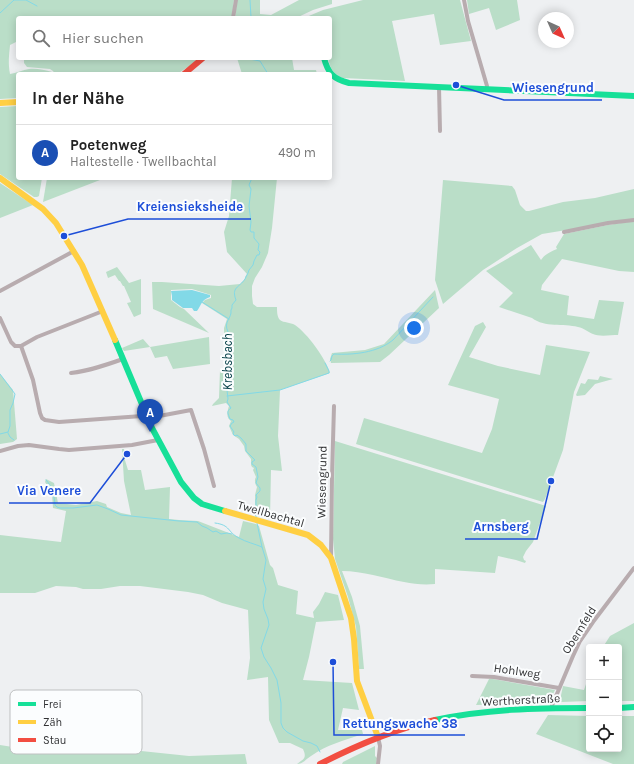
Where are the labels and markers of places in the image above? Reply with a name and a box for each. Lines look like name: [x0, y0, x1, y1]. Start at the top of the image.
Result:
callout: Wiesengrund: [504, 75, 602, 100]
callout: Kreiensieksheide: [128, 194, 251, 219]
pin: A: [137, 399, 163, 432]
callout: Via Venere: [9, 478, 90, 503]
callout: Arnsberg: [465, 514, 537, 539]
callout: Rettungswache 38: [334, 710, 465, 735]

